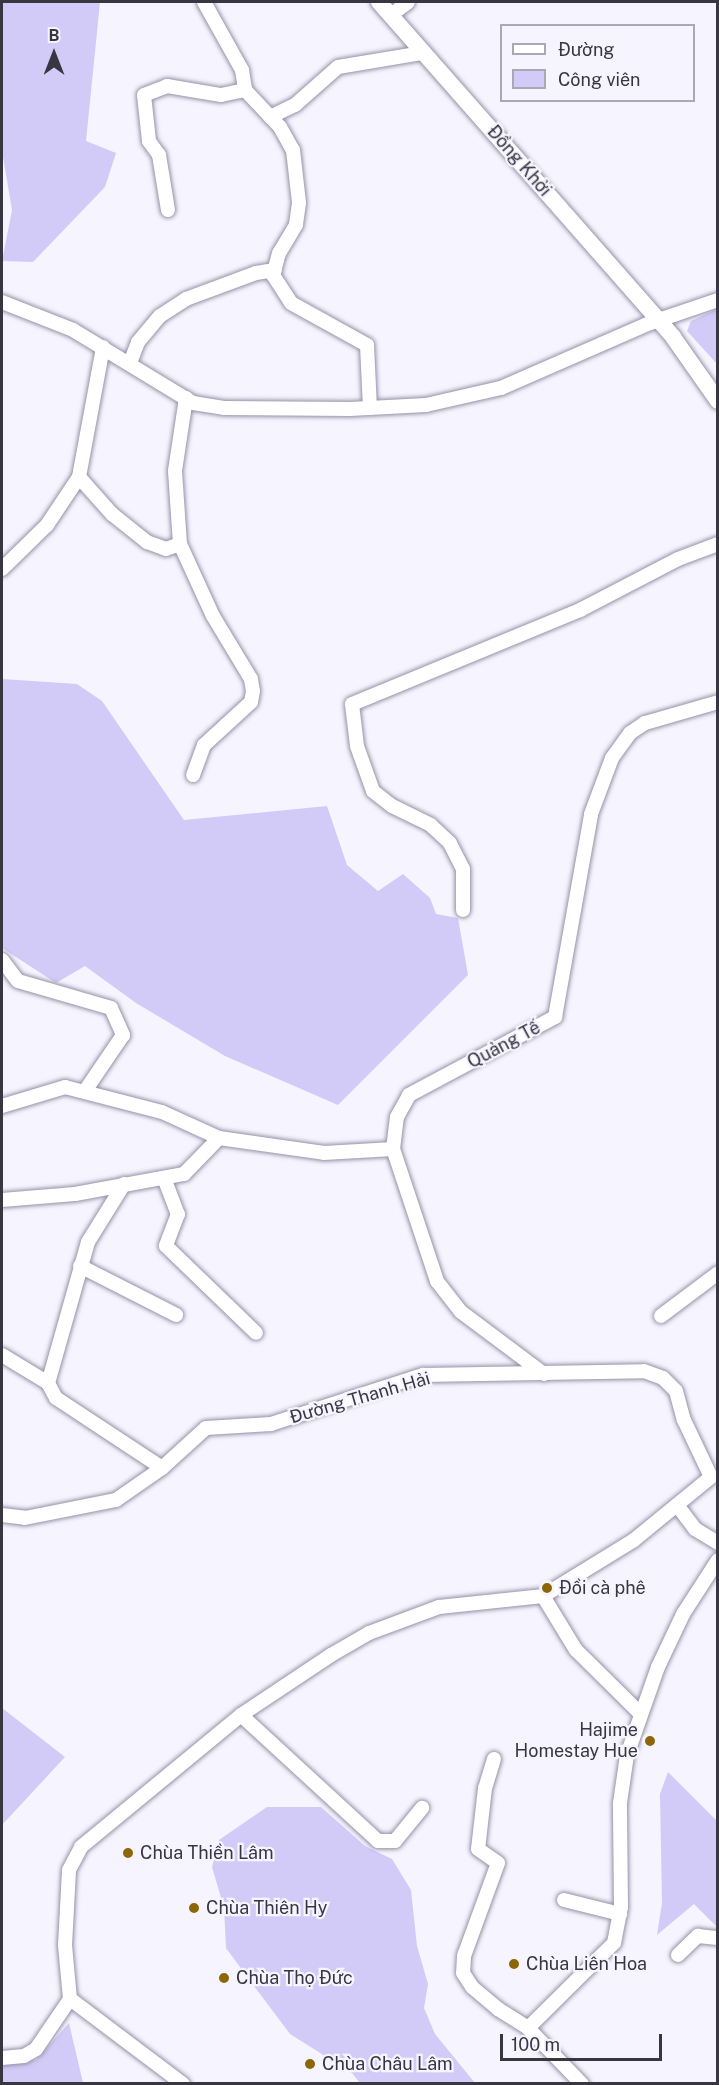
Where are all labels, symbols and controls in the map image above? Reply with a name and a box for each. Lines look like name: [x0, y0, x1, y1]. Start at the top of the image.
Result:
north arrow: [24, 24, 84, 84]
legend: [500, 24, 695, 102]
text: B: [49, 26, 59, 45]
text: Đường: [558, 39, 615, 60]
text: Công viên: [558, 69, 641, 90]
street label: Đồng Khởi: [482, 121, 556, 201]
street label: Quảng Tế: [464, 1017, 544, 1073]
street label: Đường Thanh Hải: [287, 1368, 433, 1428]
place label: Đồi cà phê: [559, 1577, 646, 1599]
marker: Đồi cà phê: [540, 1581, 554, 1595]
place label: Hajime Homestay Hue: [515, 1720, 638, 1762]
marker: Hajime Homestay Hue: [643, 1734, 657, 1748]
place label: Chùa Thiền Lâm: [140, 1842, 274, 1864]
marker: Chùa Thiền Lâm: [121, 1846, 135, 1860]
place label: Chùa Thiên Hy: [206, 1897, 327, 1919]
marker: Chùa Thiên Hy: [187, 1901, 201, 1915]
place label: Chùa Liên Hoa: [526, 1953, 647, 1975]
marker: Chùa Liên Hoa: [507, 1957, 521, 1971]
place label: Chùa Thọ Đức: [236, 1967, 353, 1989]
marker: Chùa Thọ Đức: [217, 1971, 231, 1985]
scale bar: [503, 2022, 665, 2060]
text: 100 m: [511, 2034, 560, 2055]
place label: Chùa Châu Lâm: [322, 2053, 453, 2075]
marker: Chùa Châu Lâm: [303, 2057, 317, 2071]

